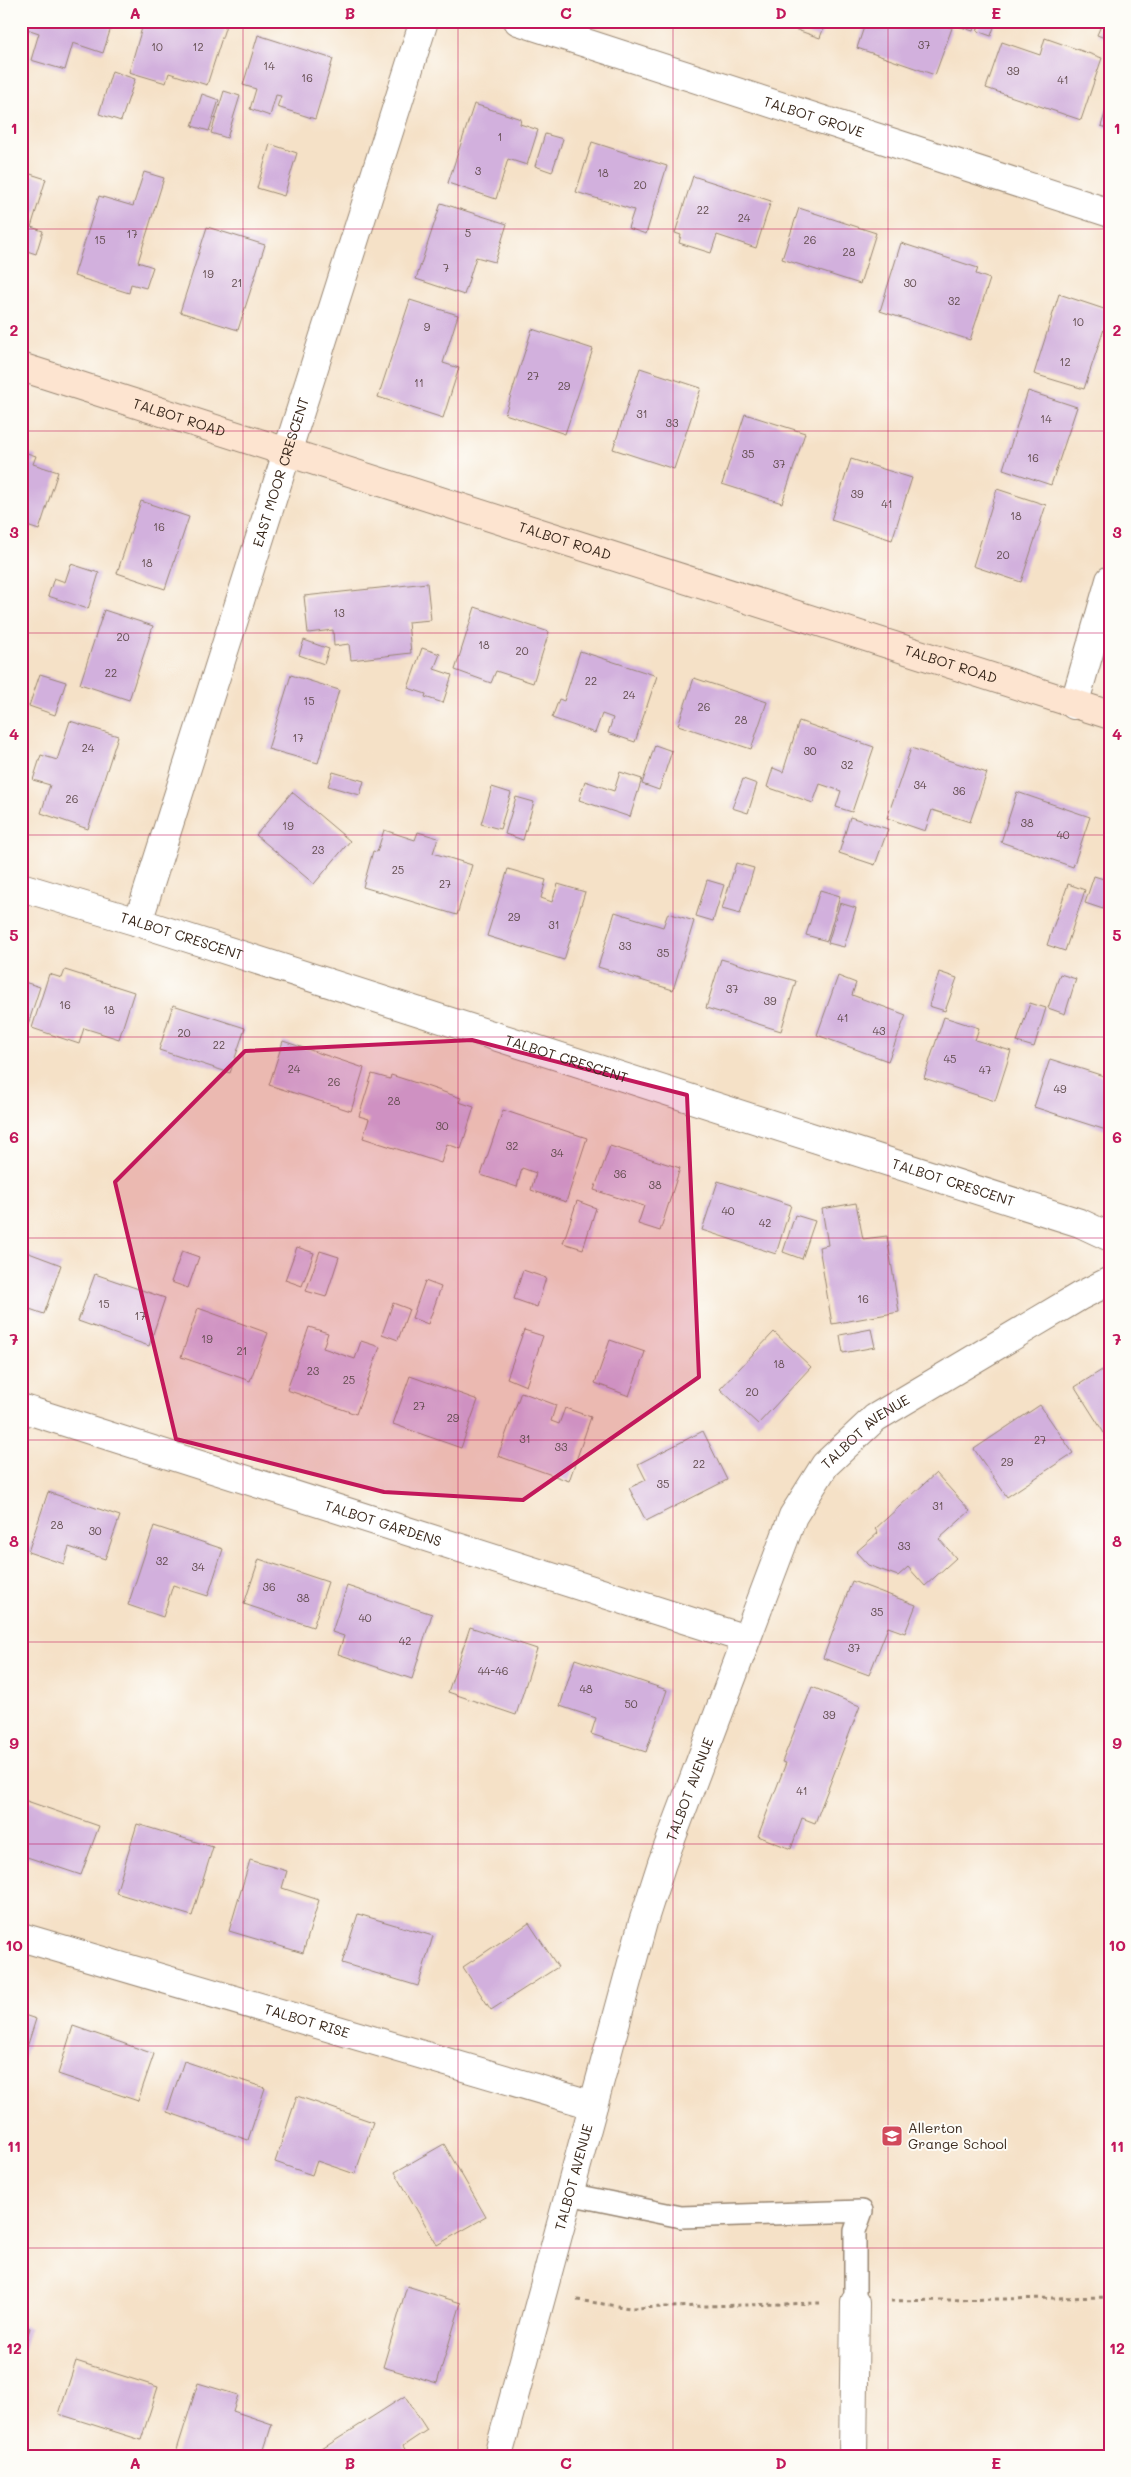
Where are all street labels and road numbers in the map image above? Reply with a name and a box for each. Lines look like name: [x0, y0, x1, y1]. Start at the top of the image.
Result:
street label: TALBOT GROVE: [761, 91, 867, 142]
street label: TALBOT ROAD: [130, 393, 228, 441]
street label: EAST MOOR CRESCENT: [248, 395, 313, 549]
street label: TALBOT ROAD: [516, 517, 614, 564]
street label: TALBOT ROAD: [902, 640, 1000, 687]
street label: TALBOT CRESCENT: [118, 907, 246, 964]
street label: TALBOT CRESCENT: [503, 1030, 631, 1087]
street label: TALBOT CRESCENT: [890, 1153, 1017, 1211]
street label: TALBOT AVENUE: [817, 1390, 913, 1473]
street label: TALBOT GARDENS: [322, 1495, 444, 1550]
street label: TALBOT AVENUE: [661, 1735, 718, 1844]
street label: TALBOT RISE: [262, 1999, 352, 2042]
street label: TALBOT AVENUE: [550, 2122, 597, 2232]

